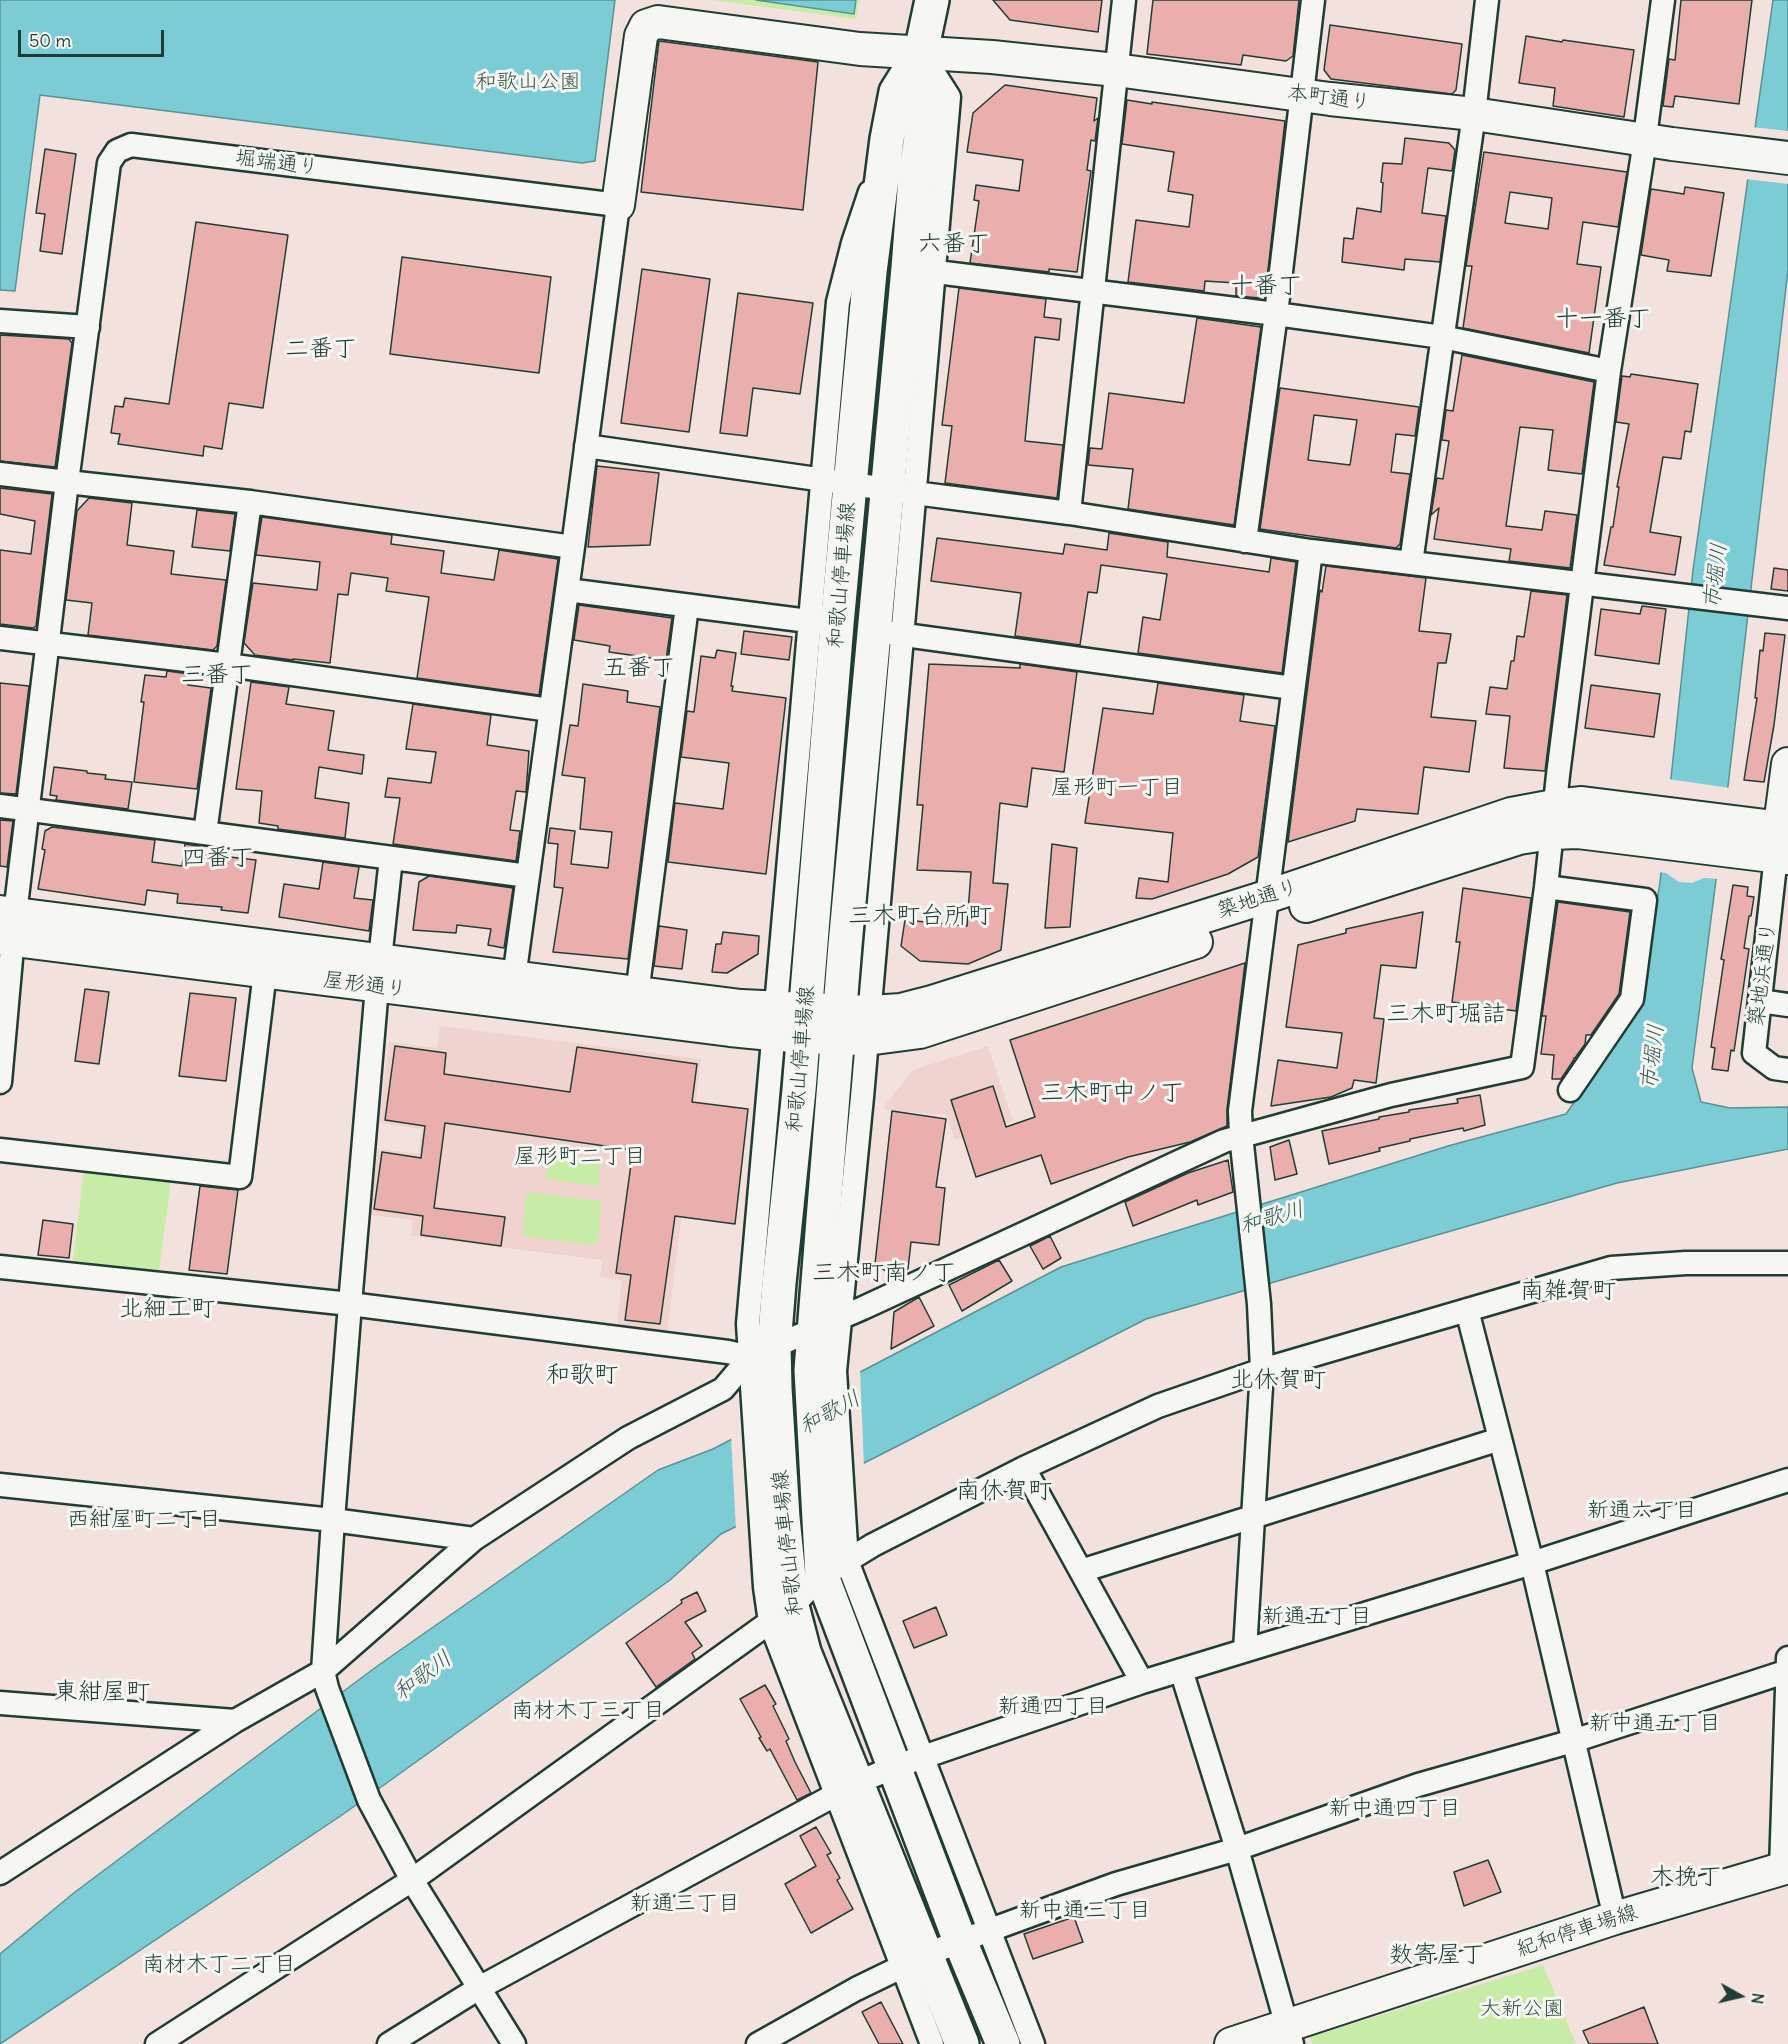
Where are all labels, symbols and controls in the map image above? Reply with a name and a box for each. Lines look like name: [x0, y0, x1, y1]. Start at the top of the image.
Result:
scale bar: [21, 18, 166, 56]
text: 50 m: [29, 29, 71, 52]
park label: 和歌山公園: [476, 69, 580, 95]
street label: 本町通り: [1286, 80, 1372, 116]
street label: 堀端通り: [234, 145, 320, 181]
district label: 六番丁: [918, 230, 990, 258]
district label: 十番丁: [1230, 272, 1302, 300]
district label: 十一番丁: [1555, 305, 1651, 333]
district label: 二番丁: [285, 335, 357, 363]
street label: 和歌山停車場線: [823, 501, 861, 649]
water label: 市堀川: [1699, 542, 1733, 610]
district label: 五番丁: [603, 654, 675, 682]
district label: 三番丁: [181, 661, 253, 689]
district label: 屋形町一丁目: [1051, 775, 1183, 801]
district label: 四番丁: [182, 844, 254, 872]
street label: 築地通り: [1214, 874, 1302, 924]
district label: 三木町台所町: [848, 902, 992, 930]
street label: 築地浜通り: [1744, 920, 1782, 1028]
street label: 屋形通り: [322, 967, 408, 1003]
street label: 和歌山停車場線: [782, 985, 820, 1133]
district label: 三木町堀詰: [1386, 1000, 1506, 1028]
water label: 市堀川: [1636, 1023, 1670, 1091]
district label: 三木町中ノ丁: [1040, 1079, 1184, 1107]
district label: 屋形町二丁目: [514, 1144, 646, 1170]
water label: 和歌川: [1237, 1196, 1307, 1240]
district label: 三木町南ノ丁: [812, 1259, 956, 1287]
district label: 南雑賀町: [1520, 1277, 1616, 1305]
district label: 北細工町: [119, 1295, 215, 1323]
district label: 和歌町: [546, 1361, 618, 1389]
district label: 北休賀町: [1230, 1366, 1326, 1394]
water label: 和歌川: [795, 1385, 865, 1441]
street label: 和歌山停車場線: [768, 1469, 808, 1617]
district label: 南休賀町: [956, 1477, 1052, 1505]
district label: 新通六丁目: [1587, 1498, 1697, 1524]
district label: 西紺屋町二丁目: [67, 1507, 221, 1533]
district label: 新通五丁目: [1262, 1604, 1372, 1630]
water label: 和歌川: [389, 1646, 457, 1706]
district label: 東紺屋町: [54, 1678, 150, 1706]
district label: 新通四丁目: [998, 1694, 1108, 1720]
district label: 南材木丁三丁目: [511, 1698, 665, 1724]
district label: 新中通五丁目: [1589, 1711, 1721, 1737]
district label: 新中通四丁目: [1329, 1796, 1461, 1822]
district label: 木挽丁: [1650, 1863, 1722, 1891]
district label: 新通三丁目: [630, 1891, 740, 1917]
district label: 新中通三丁目: [1019, 1898, 1151, 1924]
street label: 紀和停車場線: [1513, 1900, 1641, 1962]
district label: 数寄屋丁: [1389, 1941, 1485, 1969]
district label: 南材木丁二丁目: [142, 1952, 296, 1978]
north arrow: [1710, 1966, 1770, 2026]
text: N: [1747, 1992, 1768, 2005]
park label: 大新公園: [1480, 1996, 1564, 2022]

